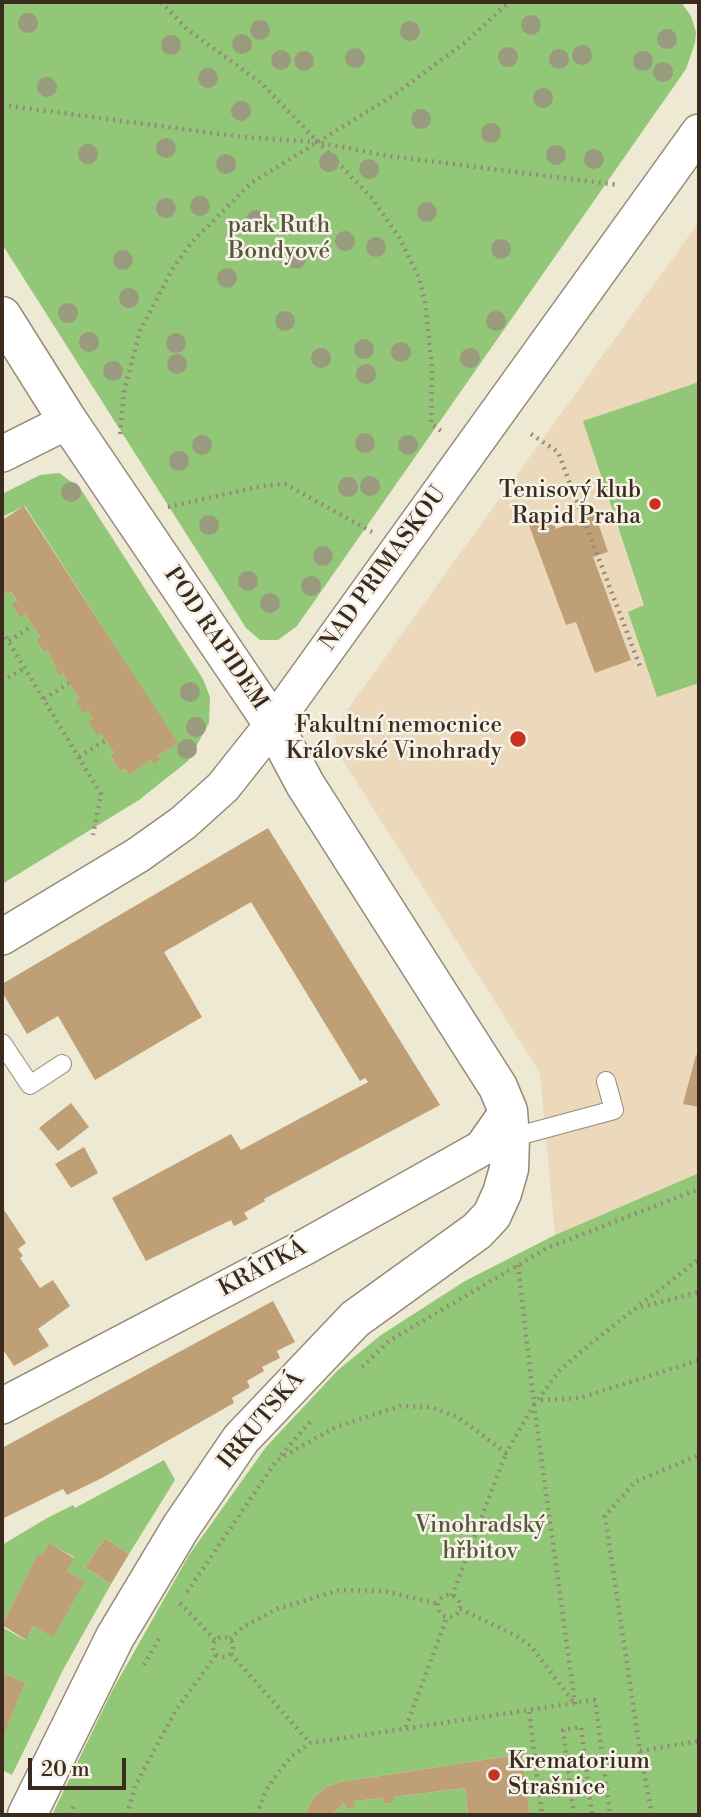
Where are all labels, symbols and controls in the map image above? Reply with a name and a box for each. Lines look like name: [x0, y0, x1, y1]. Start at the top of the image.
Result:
park label: park Ruth Bondyové: [228, 212, 330, 266]
place label: Tenisový klub Rapid Praha: [499, 477, 641, 531]
street label: NAD PRIMASKOU: [315, 482, 453, 656]
marker: Tenisový klub Rapid Praha: [647, 496, 663, 512]
street label: POD RAPIDEM: [157, 562, 273, 716]
place label: Fakultní nemocnice Královské Vinohrady: [286, 712, 502, 766]
marker: Fakultní nemocnice Královské Vinohrady: [508, 729, 528, 749]
street label: KRÁTKÁ: [214, 1234, 312, 1304]
street label: IRKUTSKÁ: [213, 1367, 311, 1475]
park label: Vinohradský hřbitov: [415, 1512, 545, 1566]
scale bar: [32, 1744, 130, 1788]
place label: Krematorium Strašnice: [508, 1748, 650, 1802]
text: 20 m: [41, 1757, 90, 1783]
marker: Krematorium Strašnice: [486, 1767, 502, 1783]

